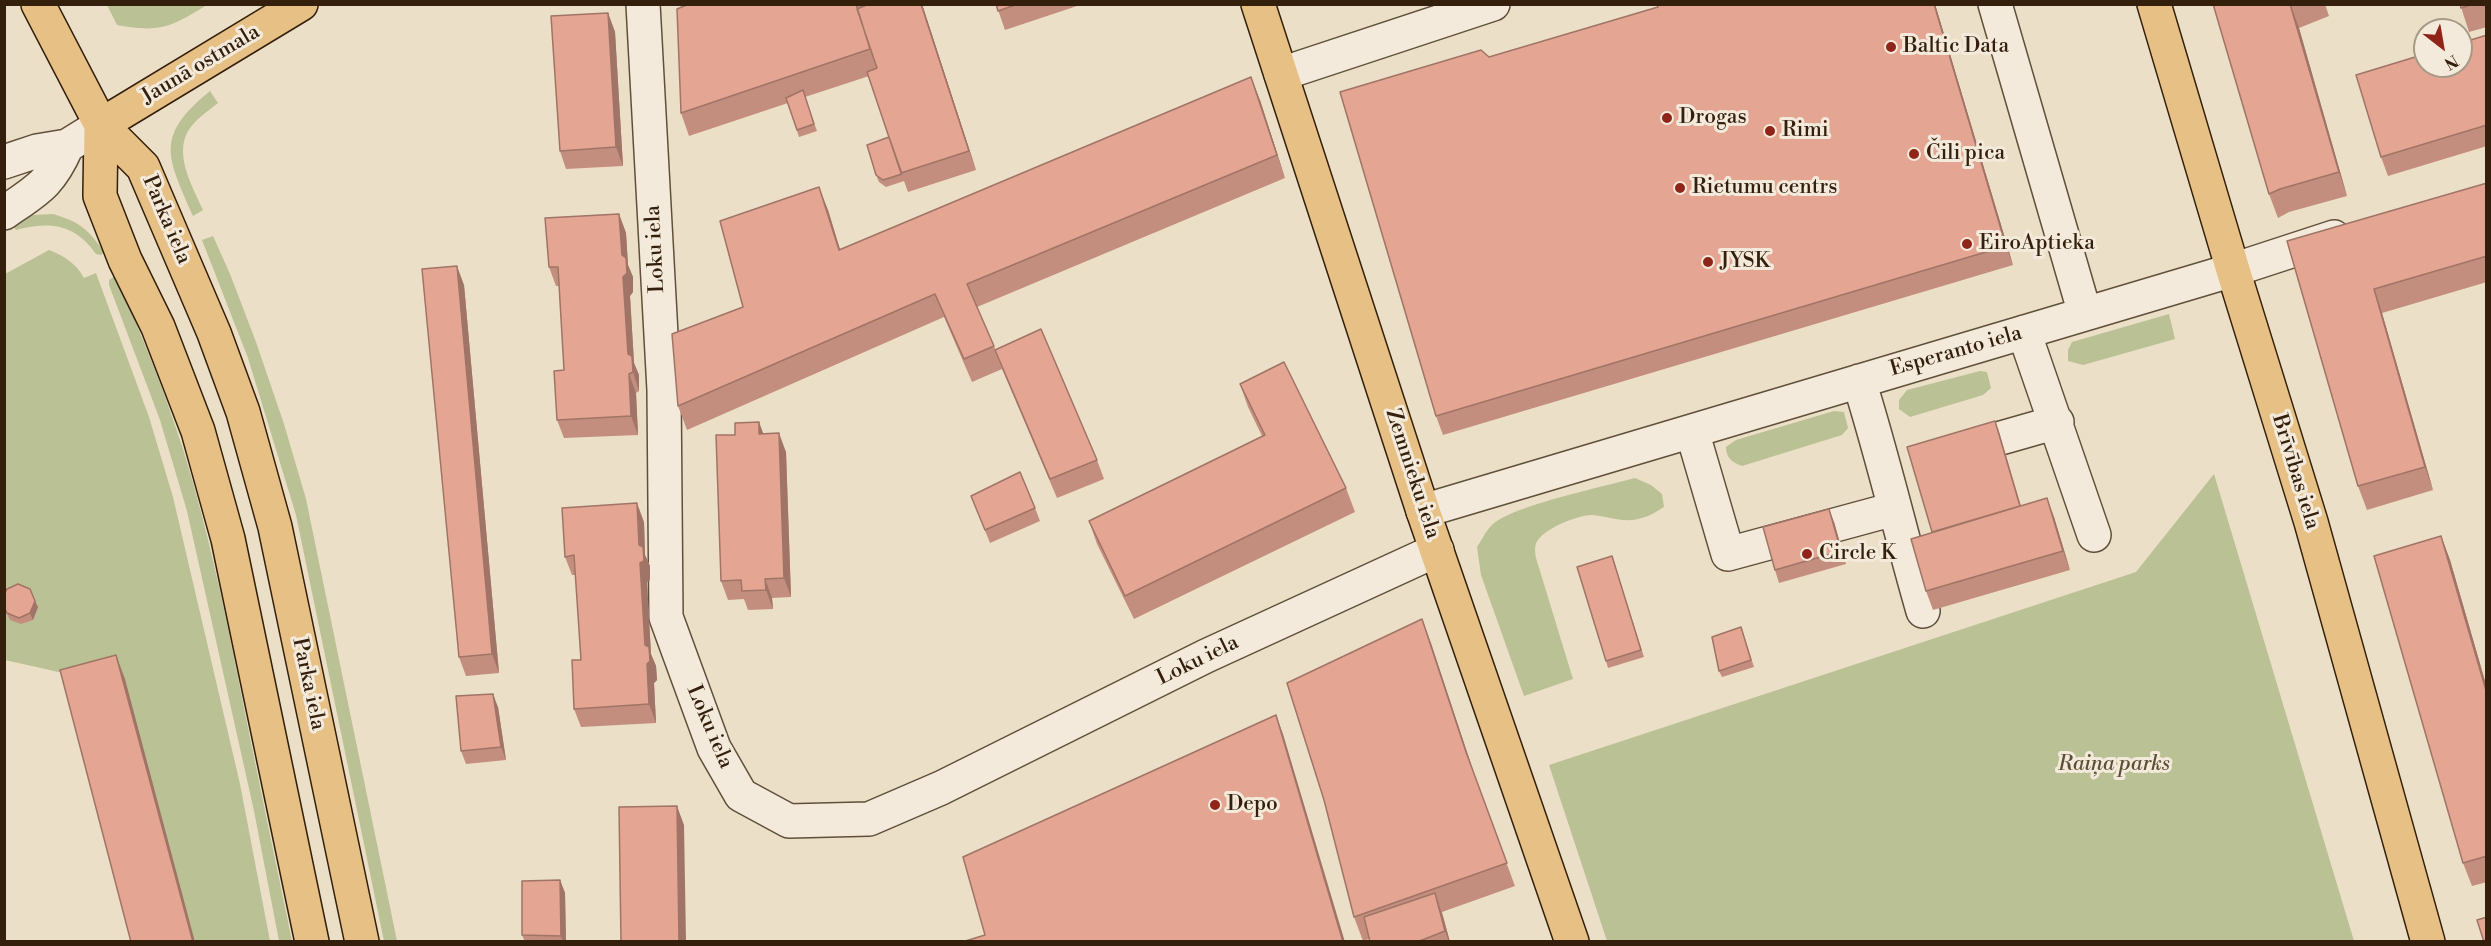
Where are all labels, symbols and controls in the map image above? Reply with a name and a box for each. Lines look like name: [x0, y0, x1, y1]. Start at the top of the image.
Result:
north arrow: [2413, 18, 2473, 78]
street label: Jaunā ostmala: [137, 20, 265, 110]
place label: Baltic Data: [1903, 34, 2009, 60]
marker: Baltic Data: [1884, 40, 1898, 54]
text: N: [2441, 50, 2462, 74]
place label: Drogas: [1679, 105, 1747, 131]
marker: Drogas: [1660, 111, 1674, 125]
place label: Rimi: [1782, 118, 1829, 144]
marker: Rimi: [1763, 124, 1777, 138]
place label: Čili pica: [1926, 141, 2005, 167]
marker: Čili pica: [1907, 147, 1921, 161]
street label: Parka iela: [136, 172, 196, 268]
place label: Rietumu centrs: [1692, 175, 1838, 201]
marker: Rietumu centrs: [1673, 181, 1687, 195]
street label: Loku iela: [641, 204, 671, 294]
place label: EiroAptieka: [1979, 231, 2095, 257]
marker: EiroAptieka: [1960, 237, 1974, 251]
place label: JYSK: [1720, 249, 1770, 275]
marker: JYSK: [1701, 255, 1715, 269]
street label: Esperanto iela: [1887, 321, 2025, 383]
street label: Zemnieku iela: [1379, 406, 1445, 542]
street label: Brīvības iela: [2266, 411, 2324, 533]
place label: Circle K: [1819, 541, 1896, 567]
marker: Circle K: [1800, 547, 1814, 561]
street label: Loku iela: [1153, 630, 1243, 692]
street label: Parka iela: [286, 636, 330, 732]
street label: Loku iela: [680, 682, 738, 772]
park label: Raiņa parks: [2058, 752, 2170, 778]
place label: Depo: [1227, 792, 1278, 818]
marker: Depo: [1208, 798, 1222, 812]

